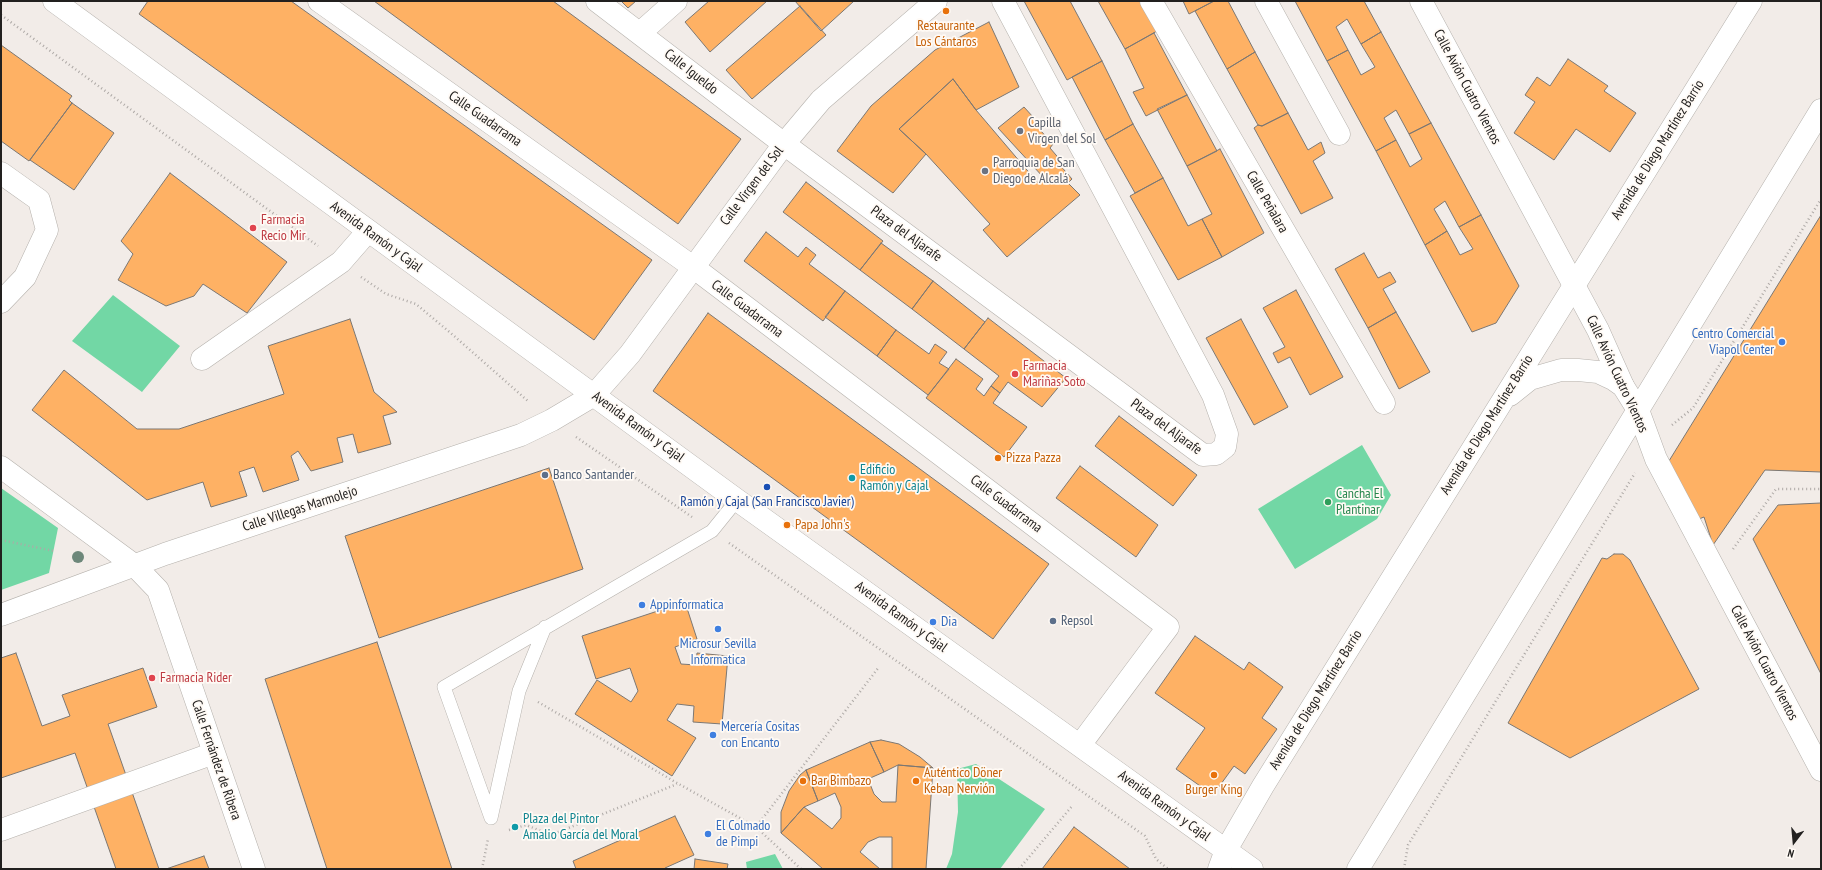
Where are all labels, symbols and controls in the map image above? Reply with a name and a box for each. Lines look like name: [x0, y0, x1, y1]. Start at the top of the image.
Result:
marker: Restaurante Los Cántaros: [941, 6, 951, 16]
place label: Restaurante Los Cántaros: [915, 18, 977, 50]
street label: Calle Avión Cuatro Vientos: [1430, 27, 1504, 147]
street label: Calle Igueldo: [661, 46, 721, 98]
street label: Avenida de Diego Martínez Barrio: [1608, 77, 1708, 223]
street label: Calle Guadarrama: [445, 88, 525, 150]
place label: Capilla Virgen del Sol: [1028, 115, 1096, 148]
marker: Capilla Virgen del Sol: [1015, 126, 1025, 136]
street label: Calle Virgen del Sol: [717, 143, 787, 229]
place label: Parroquia de San Diego de Alcalá: [993, 155, 1075, 188]
marker: Parroquia de San Diego de Alcalá: [980, 166, 990, 176]
street label: Calle Peñalara: [1243, 168, 1291, 236]
street label: Avenida Ramón y Cajal: [327, 198, 425, 276]
street label: Plaza del Aljarafe: [867, 203, 945, 265]
place label: Farmacia Recio Mir: [261, 212, 306, 244]
marker: Farmacia Recio Mir: [248, 223, 258, 233]
street label: Calle Guadarrama: [708, 277, 786, 341]
street label: Calle Avión Cuatro Vientos: [1582, 313, 1652, 435]
place label: Centro Comercial Viapol Center: [1692, 326, 1774, 358]
marker: Centro Comercial Viapol Center: [1777, 337, 1787, 347]
street label: Avenida de Diego Martínez Barrio: [1437, 352, 1537, 498]
place label: Farmacia Mariñas Soto: [1023, 358, 1086, 390]
marker: Farmacia Mariñas Soto: [1010, 369, 1020, 379]
street label: Avenida Ramón y Cajal: [589, 388, 687, 466]
street label: Plaza del Aljarafe: [1127, 396, 1205, 458]
place label: Pizza Pazza: [1006, 450, 1061, 466]
marker: Pizza Pazza: [993, 453, 1003, 463]
place label: Edificio Ramón y Cajal: [860, 462, 929, 494]
place label: Banco Santander: [553, 467, 634, 483]
marker: Banco Santander: [540, 470, 550, 480]
street label: Calle Guadarrama: [967, 472, 1045, 536]
marker: Edificio Ramón y Cajal: [847, 473, 857, 483]
marker: Ramón y Cajal (San Francisco Javier): [762, 482, 772, 492]
street label: Calle Villegas Marmolejo: [240, 483, 360, 535]
place label: Cancha El Plantinar: [1336, 486, 1383, 518]
place label: Ramón y Cajal (San Francisco Javier): [680, 494, 854, 510]
marker: Cancha El Plantinar: [1323, 497, 1333, 507]
place label: Papa John's: [795, 517, 849, 533]
marker: Papa John's: [782, 520, 792, 530]
street label: Avenida Ramón y Cajal: [852, 578, 950, 656]
place label: Appinformatica: [650, 597, 724, 613]
marker: Appinformatica: [637, 600, 647, 610]
street label: Calle Avión Cuatro Vientos: [1727, 603, 1801, 723]
place label: Repsol: [1061, 613, 1093, 629]
place label: Dia: [941, 614, 957, 630]
marker: Repsol: [1048, 616, 1058, 626]
marker: Dia: [928, 617, 938, 627]
marker: Microsur Sevilla Informatica: [713, 624, 723, 634]
street label: Avenida de Diego Martínez Barrio: [1266, 627, 1366, 773]
place label: Microsur Sevilla Informatica: [680, 636, 756, 668]
place label: Farmacia Rider: [160, 670, 232, 686]
marker: Farmacia Rider: [147, 673, 157, 683]
street label: Calle Fernández de Ribera: [188, 698, 244, 822]
place label: Mercería Cositas con Encanto: [721, 719, 800, 752]
marker: Mercería Cositas con Encanto: [708, 730, 718, 740]
place label: Auténtico Döner Kebap Nervión: [924, 765, 1002, 798]
street label: Avenida Ramón y Cajal: [1115, 767, 1213, 845]
marker: Burger King: [1209, 770, 1219, 780]
place label: Bar Bimbazo: [811, 773, 871, 789]
marker: Bar Bimbazo: [798, 776, 808, 786]
marker: Auténtico Döner Kebap Nervión: [911, 776, 921, 786]
place label: Burger King: [1185, 782, 1243, 798]
place label: Plaza del Pintor Amalio García del Moral: [523, 811, 638, 844]
place label: El Colmado de Pimpi: [716, 818, 770, 850]
marker: Plaza del Pintor Amalio García del Moral: [510, 822, 520, 832]
north arrow: [1774, 822, 1814, 862]
marker: El Colmado de Pimpi: [703, 829, 713, 839]
text: N: [1786, 846, 1795, 861]

